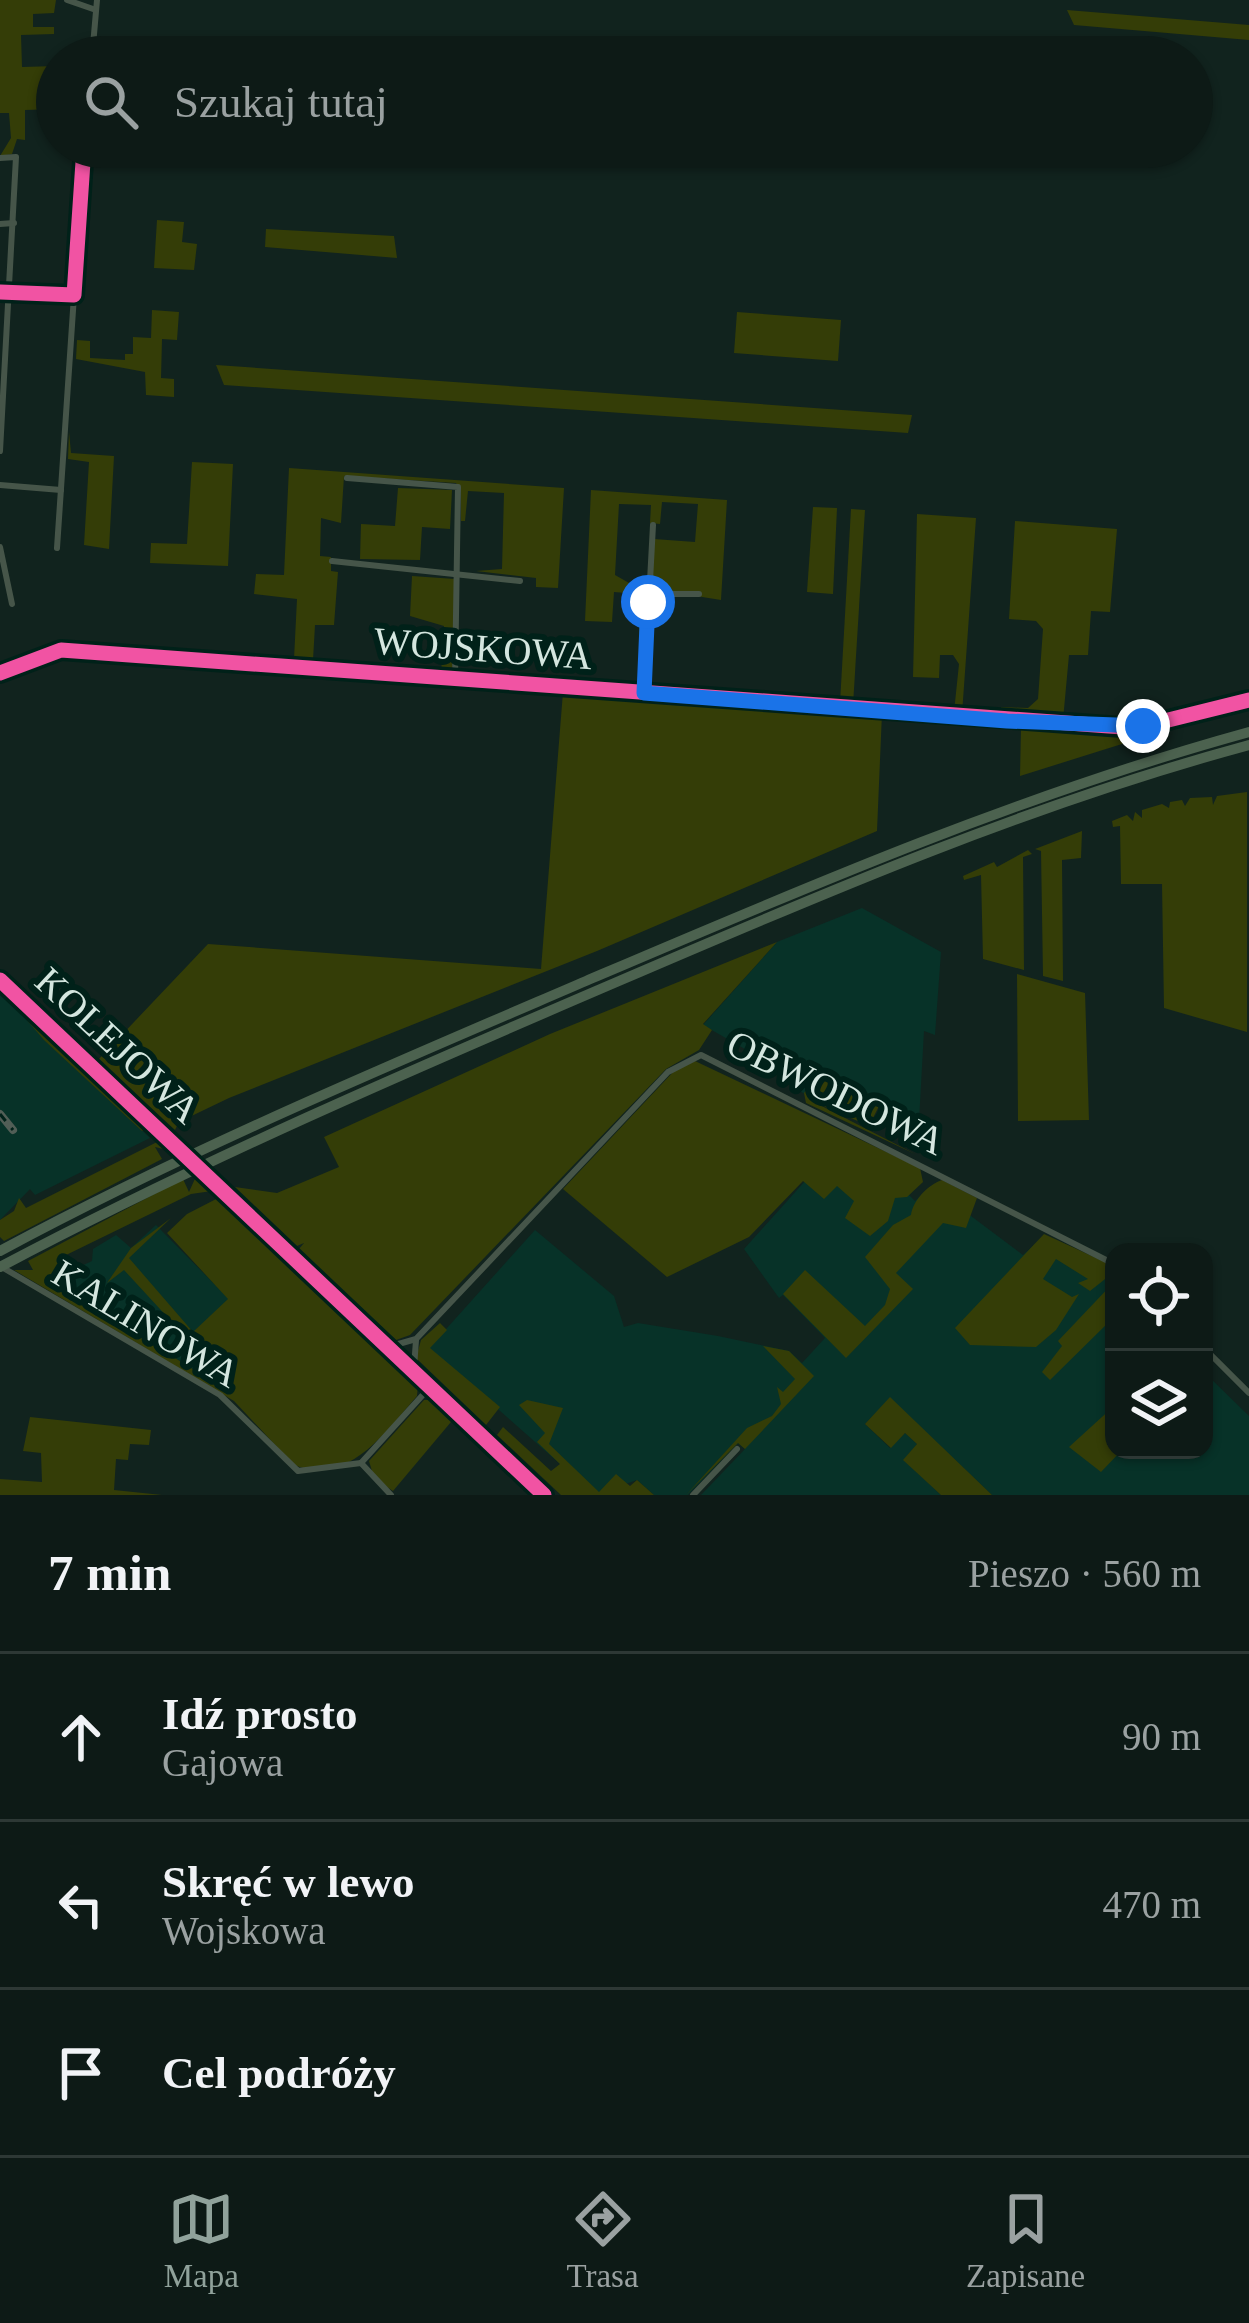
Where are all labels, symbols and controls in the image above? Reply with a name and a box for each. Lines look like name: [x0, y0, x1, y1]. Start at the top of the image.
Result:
search box: [36, 36, 1213, 168]
icon: search: [78, 69, 144, 135]
text: Szukaj tutaj: [174, 77, 388, 127]
route start: [621, 575, 675, 629]
street label: WOJSKOWA: [372, 619, 594, 677]
route end: [1116, 699, 1170, 753]
street label: KOLEJOWA: [27, 958, 209, 1132]
street label: OBWODOWA: [720, 1021, 952, 1163]
map controls: [1105, 1243, 1213, 1459]
button: locate: [1105, 1243, 1213, 1351]
street label: KALINOWA: [45, 1250, 247, 1396]
button: layers: [1105, 1351, 1213, 1459]
text: 7 min: [48, 1545, 171, 1601]
text: Pieszo · 560 m: [968, 1552, 1201, 1595]
text: Idź prosto: [162, 1689, 357, 1739]
icon: ahead: [48, 1704, 114, 1770]
text: 90 m: [1122, 1715, 1201, 1758]
text: Gajowa: [162, 1741, 283, 1784]
text: Skręć w lewo: [162, 1857, 414, 1907]
icon: left: [48, 1872, 114, 1938]
text: 470 m: [1102, 1883, 1201, 1926]
text: Wojskowa: [162, 1909, 326, 1952]
icon: arrive: [48, 2040, 114, 2106]
text: Cel podróży: [162, 2048, 396, 2098]
tab: Mapa: [164, 2186, 239, 2295]
tab: Trasa: [566, 2186, 639, 2295]
tab: Zapisane: [966, 2186, 1085, 2295]

